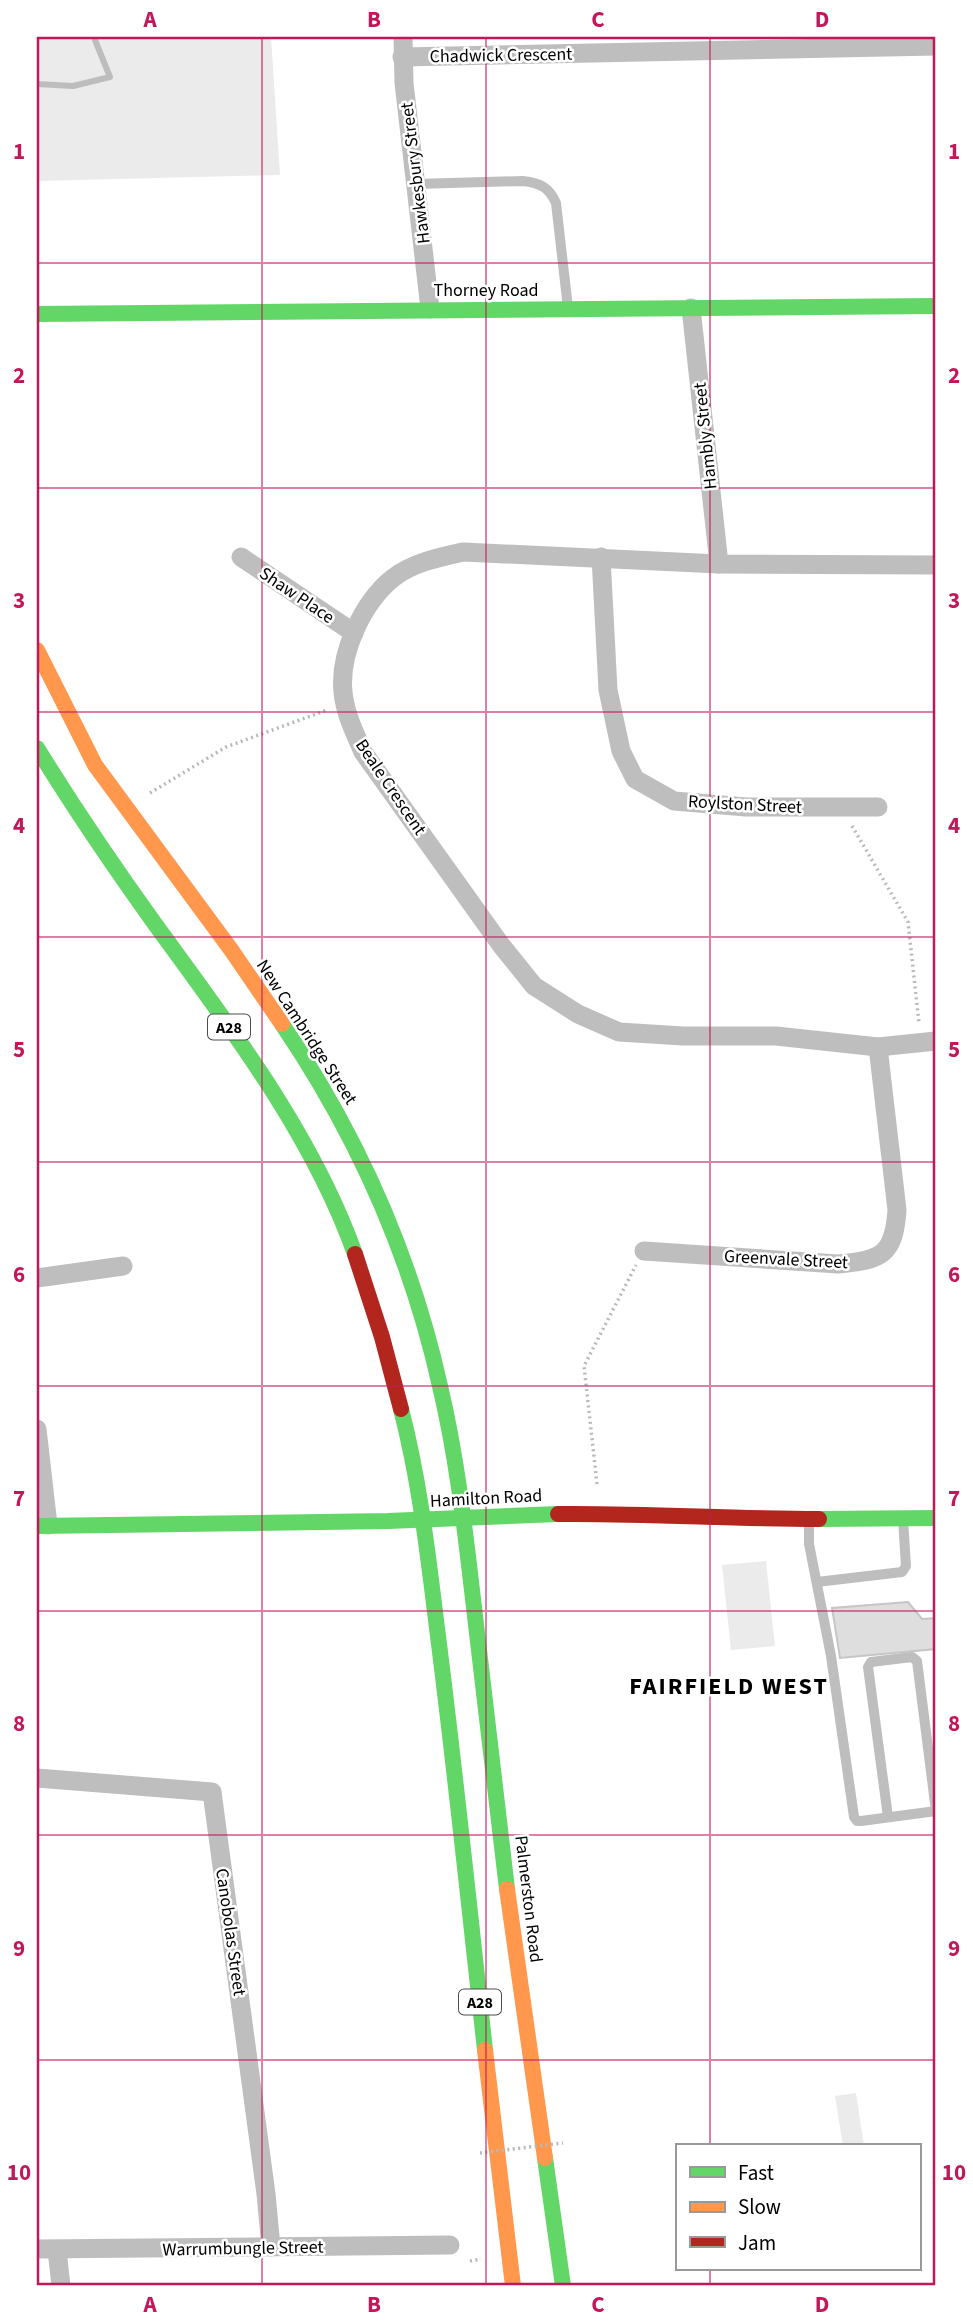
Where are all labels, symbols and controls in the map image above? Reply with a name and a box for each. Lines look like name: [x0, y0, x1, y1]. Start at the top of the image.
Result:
text: A: [142, 3, 157, 36]
text: B: [367, 3, 381, 36]
text: C: [591, 3, 605, 36]
text: D: [815, 3, 829, 36]
street label: Chadwick Crescent: [429, 42, 573, 69]
street label: Hawkesbury Street: [394, 101, 437, 245]
text: 1: [13, 135, 25, 168]
text: 1: [948, 135, 960, 168]
street label: Thorney Road: [434, 278, 538, 303]
text: 2: [13, 359, 25, 392]
text: 2: [948, 359, 960, 392]
street label: Hambly Street: [687, 381, 724, 491]
street label: Shaw Place: [254, 561, 339, 630]
text: 3: [13, 584, 25, 617]
text: 3: [948, 584, 960, 617]
street label: Beale Crescent: [349, 734, 432, 840]
street label: Roylston Street: [687, 789, 803, 820]
text: 4: [13, 809, 25, 842]
text: 4: [948, 809, 960, 842]
street label: New Cambridge Street: [250, 955, 363, 1110]
road number: A28: [208, 1015, 250, 1040]
text: 5: [13, 1033, 25, 1066]
text: 5: [948, 1033, 960, 1066]
street label: Greenvale Street: [723, 1244, 849, 1275]
text: 6: [13, 1258, 25, 1291]
text: 6: [948, 1258, 960, 1291]
text: 7: [13, 1482, 25, 1515]
text: 7: [948, 1482, 960, 1515]
street label: Hamilton Road: [429, 1483, 543, 1514]
district label: FAIRFIELD WEST: [629, 1669, 829, 1704]
text: 8: [13, 1707, 25, 1740]
text: 8: [948, 1707, 960, 1740]
street label: Palmerston Road: [508, 1834, 549, 1964]
street label: Canobolas Street: [209, 1867, 252, 1997]
text: 9: [13, 1932, 25, 1965]
text: 9: [948, 1932, 960, 1965]
road number: A28: [459, 1990, 501, 2014]
legend: [676, 2144, 920, 2270]
text: 10: [7, 2156, 31, 2189]
text: 10: [942, 2156, 966, 2189]
text: Fast: [738, 2158, 774, 2188]
text: Slow: [738, 2192, 781, 2222]
text: Jam: [738, 2228, 776, 2258]
street label: Warrumbungle Street: [162, 2235, 324, 2262]
text: A: [142, 2288, 157, 2321]
text: B: [367, 2288, 381, 2321]
text: C: [591, 2288, 605, 2321]
text: D: [815, 2288, 829, 2321]

